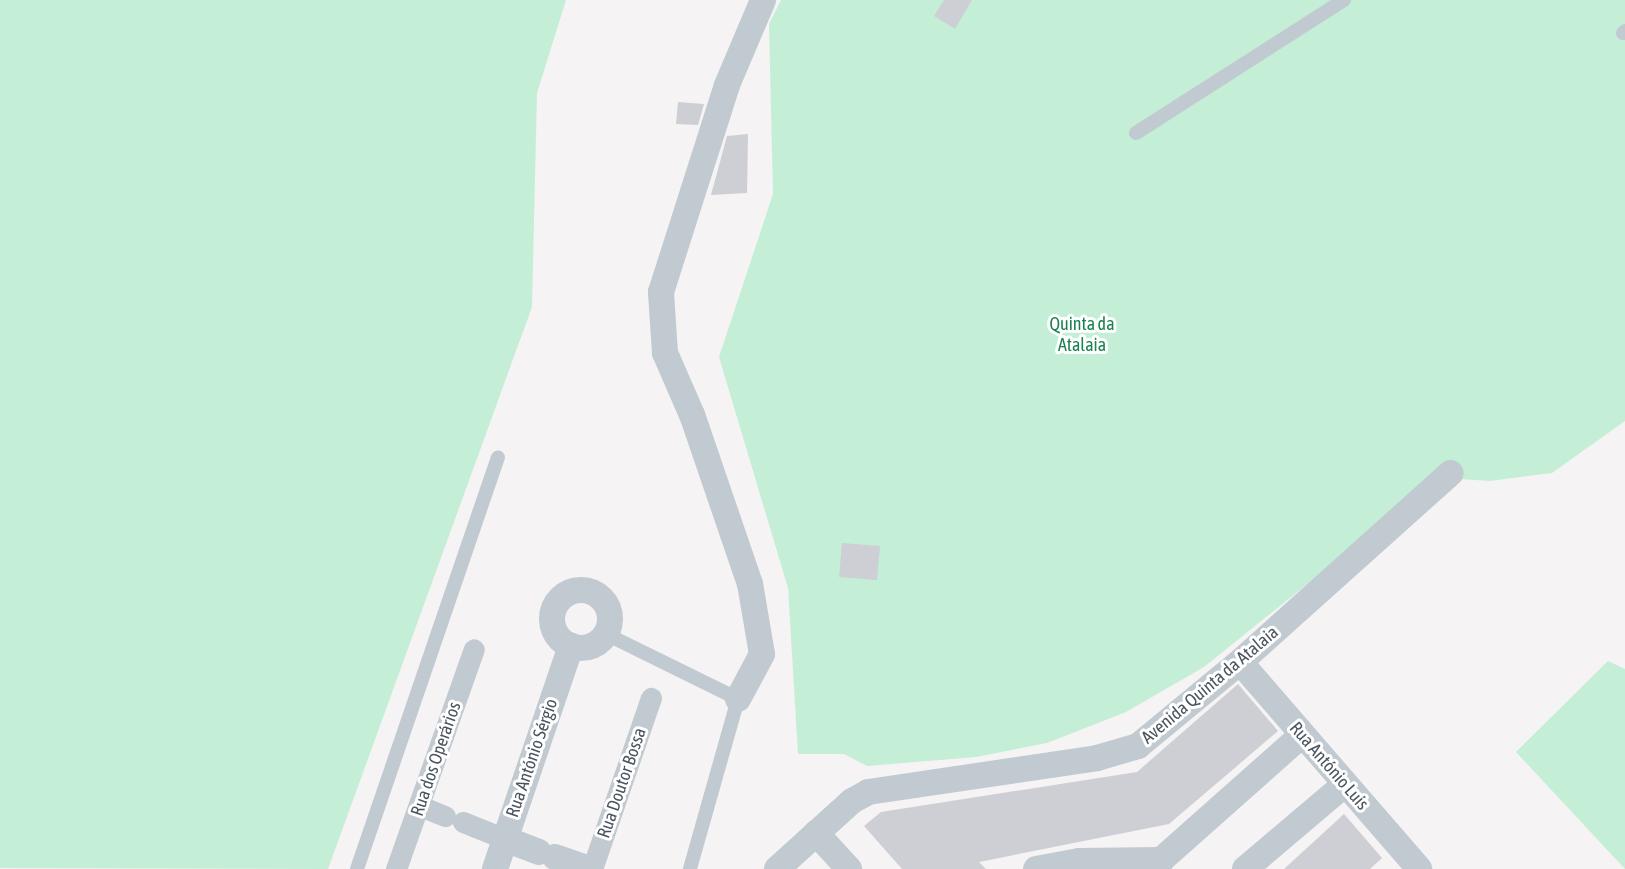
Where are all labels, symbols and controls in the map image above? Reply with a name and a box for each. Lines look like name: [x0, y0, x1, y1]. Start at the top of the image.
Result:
park label: Quinta da Atalaia: [1050, 314, 1114, 356]
street label: Avenida Quinta da Atalaia: [1137, 621, 1283, 749]
street label: Rua António Sérgio: [502, 696, 562, 820]
street label: Rua dos Operários: [406, 699, 466, 819]
street label: Rua António Luís: [1285, 718, 1373, 814]
street label: Rua Doutor Bossa: [593, 725, 651, 841]

